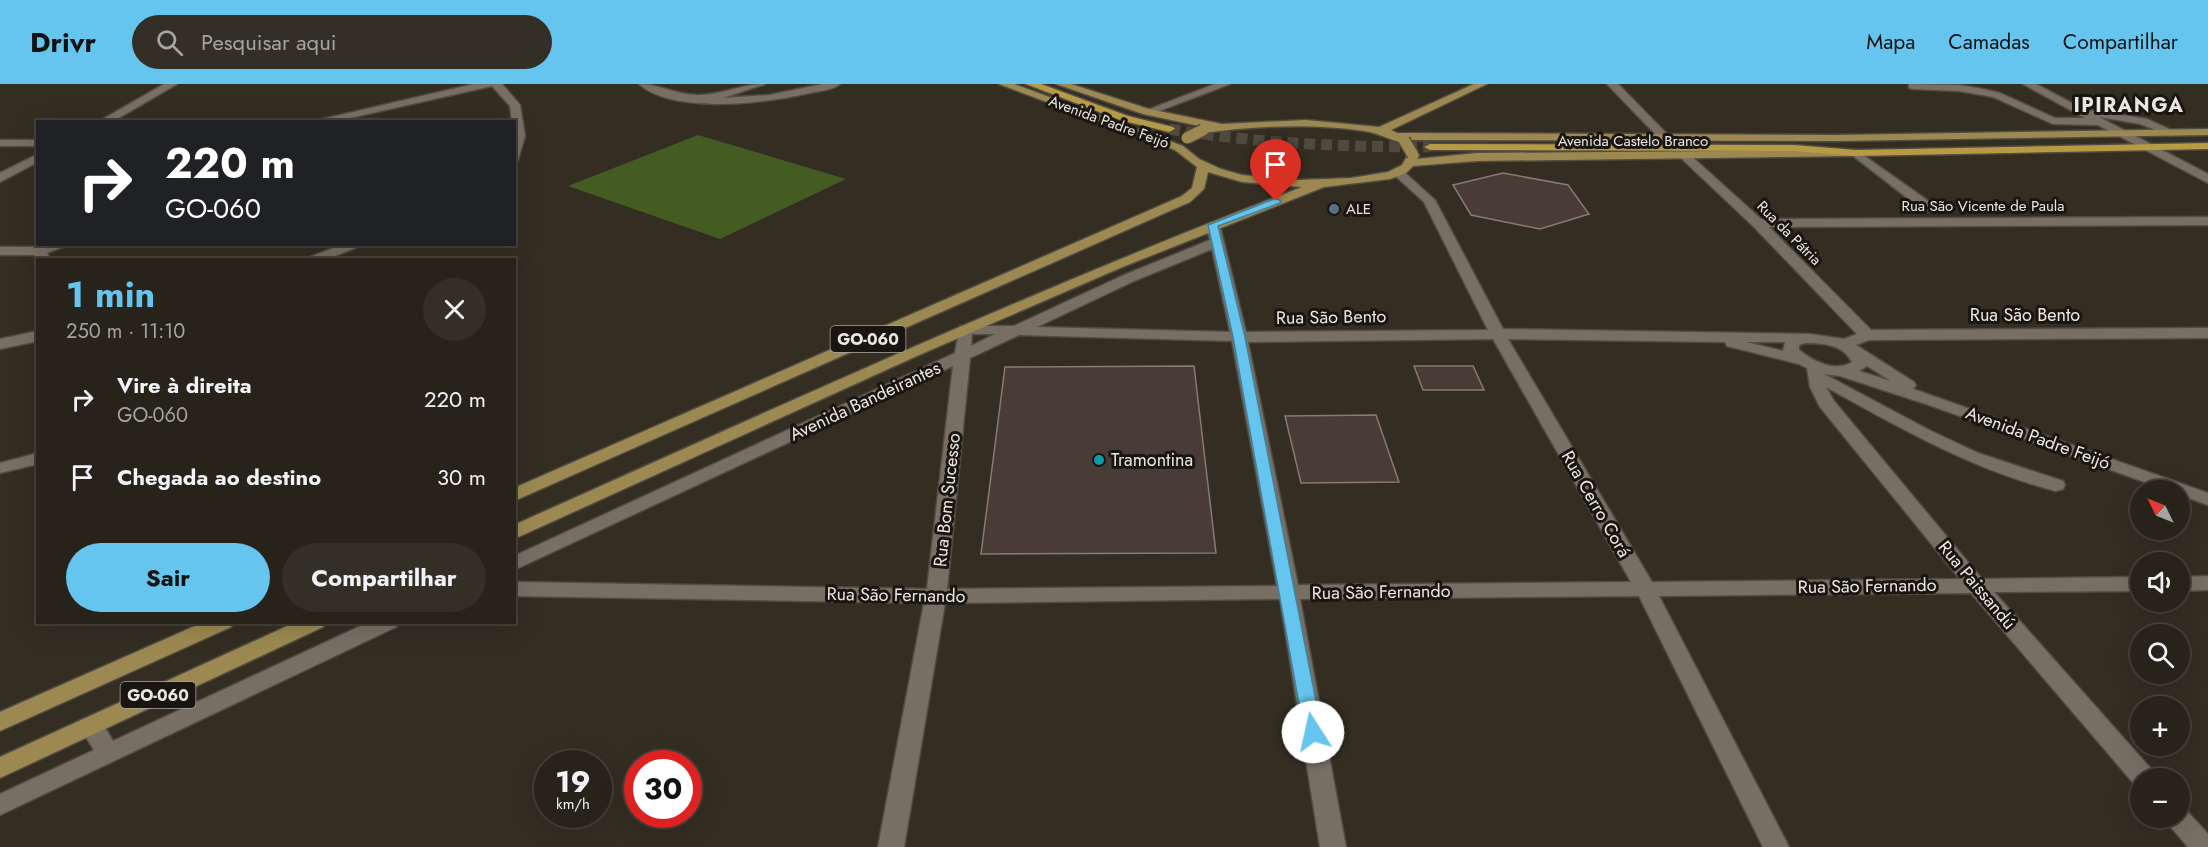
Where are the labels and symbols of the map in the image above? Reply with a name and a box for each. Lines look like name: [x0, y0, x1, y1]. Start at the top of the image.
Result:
street label: Avenida Padre Feijó: [1046, 90, 1172, 154]
district label: IPIRANGA: [2073, 91, 2185, 120]
street label: Avenida Castelo Branco: [1558, 130, 1708, 152]
pin: [1250, 139, 1301, 201]
street label: Rua São Vicente de Paula: [1902, 195, 2064, 217]
street label: Rua da Pátria: [1752, 196, 1826, 270]
place label: ALE: [1346, 198, 1371, 220]
marker: ALE: [1327, 202, 1341, 216]
street label: Rua São Bento: [1970, 302, 2080, 328]
street label: Rua São Bento: [1276, 303, 1387, 331]
road number: GO-060: [830, 326, 906, 352]
street label: Avenida Bandeirantes: [785, 355, 945, 447]
street label: Avenida Padre Feijó: [1962, 400, 2114, 476]
street label: Rua Bom Sucesso: [927, 432, 967, 568]
street label: Rua Cerro Corá: [1555, 446, 1637, 562]
place label: Tramontina: [1111, 447, 1193, 473]
marker: Tramontina: [1092, 453, 1106, 467]
north arrow: [2130, 480, 2190, 540]
street label: Rua Paissandú: [1932, 535, 2022, 635]
street label: Rua São Fernando: [1797, 572, 1937, 600]
street label: Rua São Fernando: [1311, 578, 1451, 606]
street label: Rua São Fernando: [826, 581, 966, 609]
road number: GO-060: [120, 682, 195, 708]
position arrow: [1281, 700, 1345, 764]
speed limit sign: 30: [624, 750, 702, 828]

